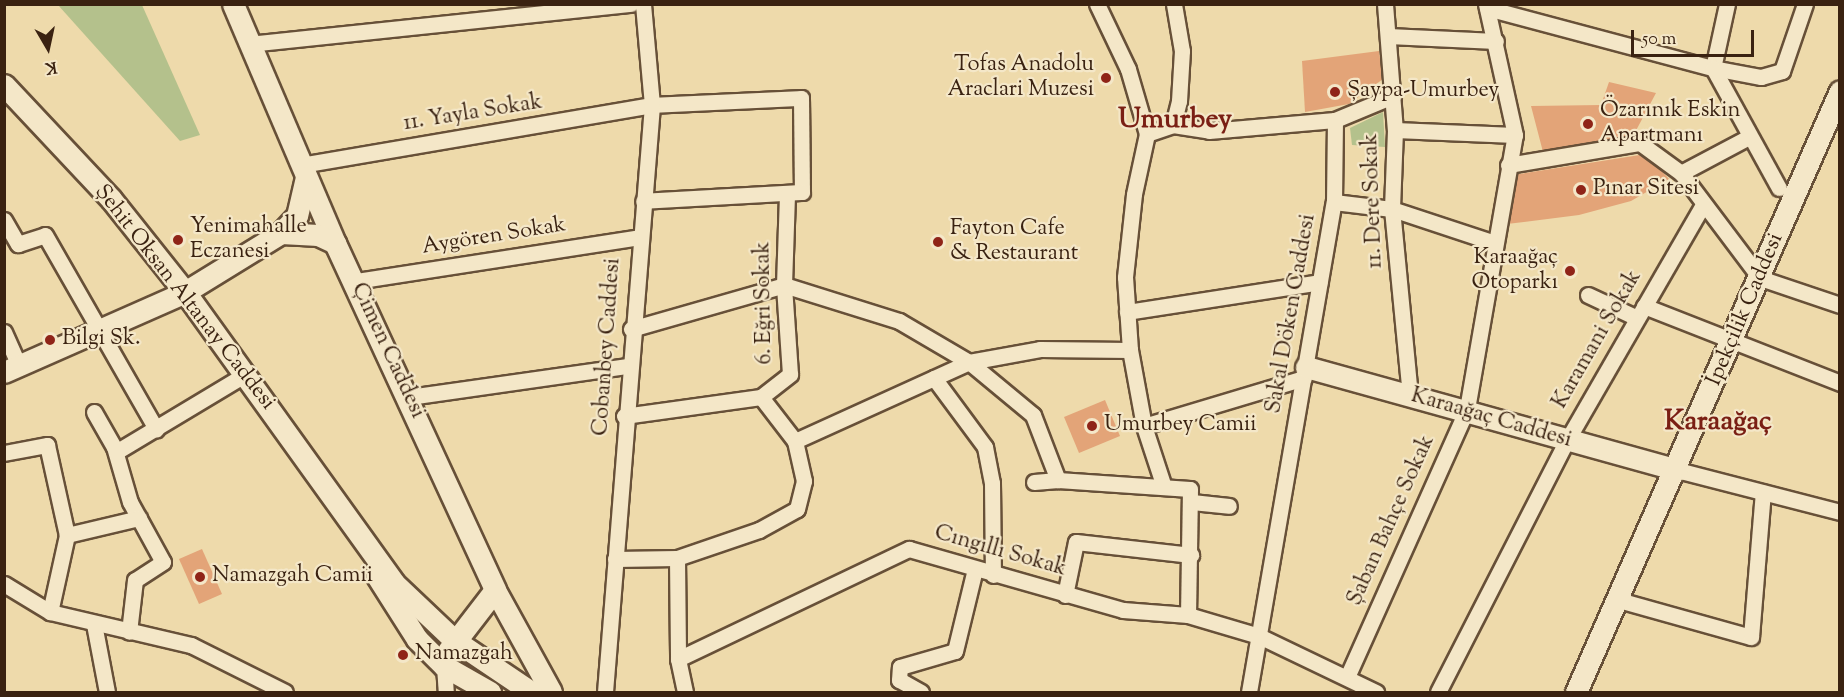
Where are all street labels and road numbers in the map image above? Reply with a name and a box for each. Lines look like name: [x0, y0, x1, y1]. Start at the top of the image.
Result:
street label: 11. Yayla Sokak: [402, 90, 544, 138]
street label: 11. Dere Sokak: [1358, 133, 1390, 269]
street label: Şehit Oksan Altanay Caddesi: [88, 180, 280, 416]
street label: Sakal Döken Caddesi: [1261, 212, 1323, 416]
street label: Aygören Sokak: [420, 213, 568, 261]
street label: İpekçilik Caddesi: [1702, 230, 1790, 390]
street label: 6. Eğri Sokak: [751, 241, 779, 365]
street label: Cobanbey Caddesi: [589, 257, 627, 437]
street label: Karamani Sokak: [1548, 266, 1648, 414]
street label: Çimen Caddesi: [344, 279, 430, 423]
street label: Karaağaç Caddesi: [1408, 383, 1574, 455]
street label: Şaban Bahçe Sokak: [1343, 432, 1441, 610]
street label: Cıngıllı Sokak: [931, 521, 1069, 583]

